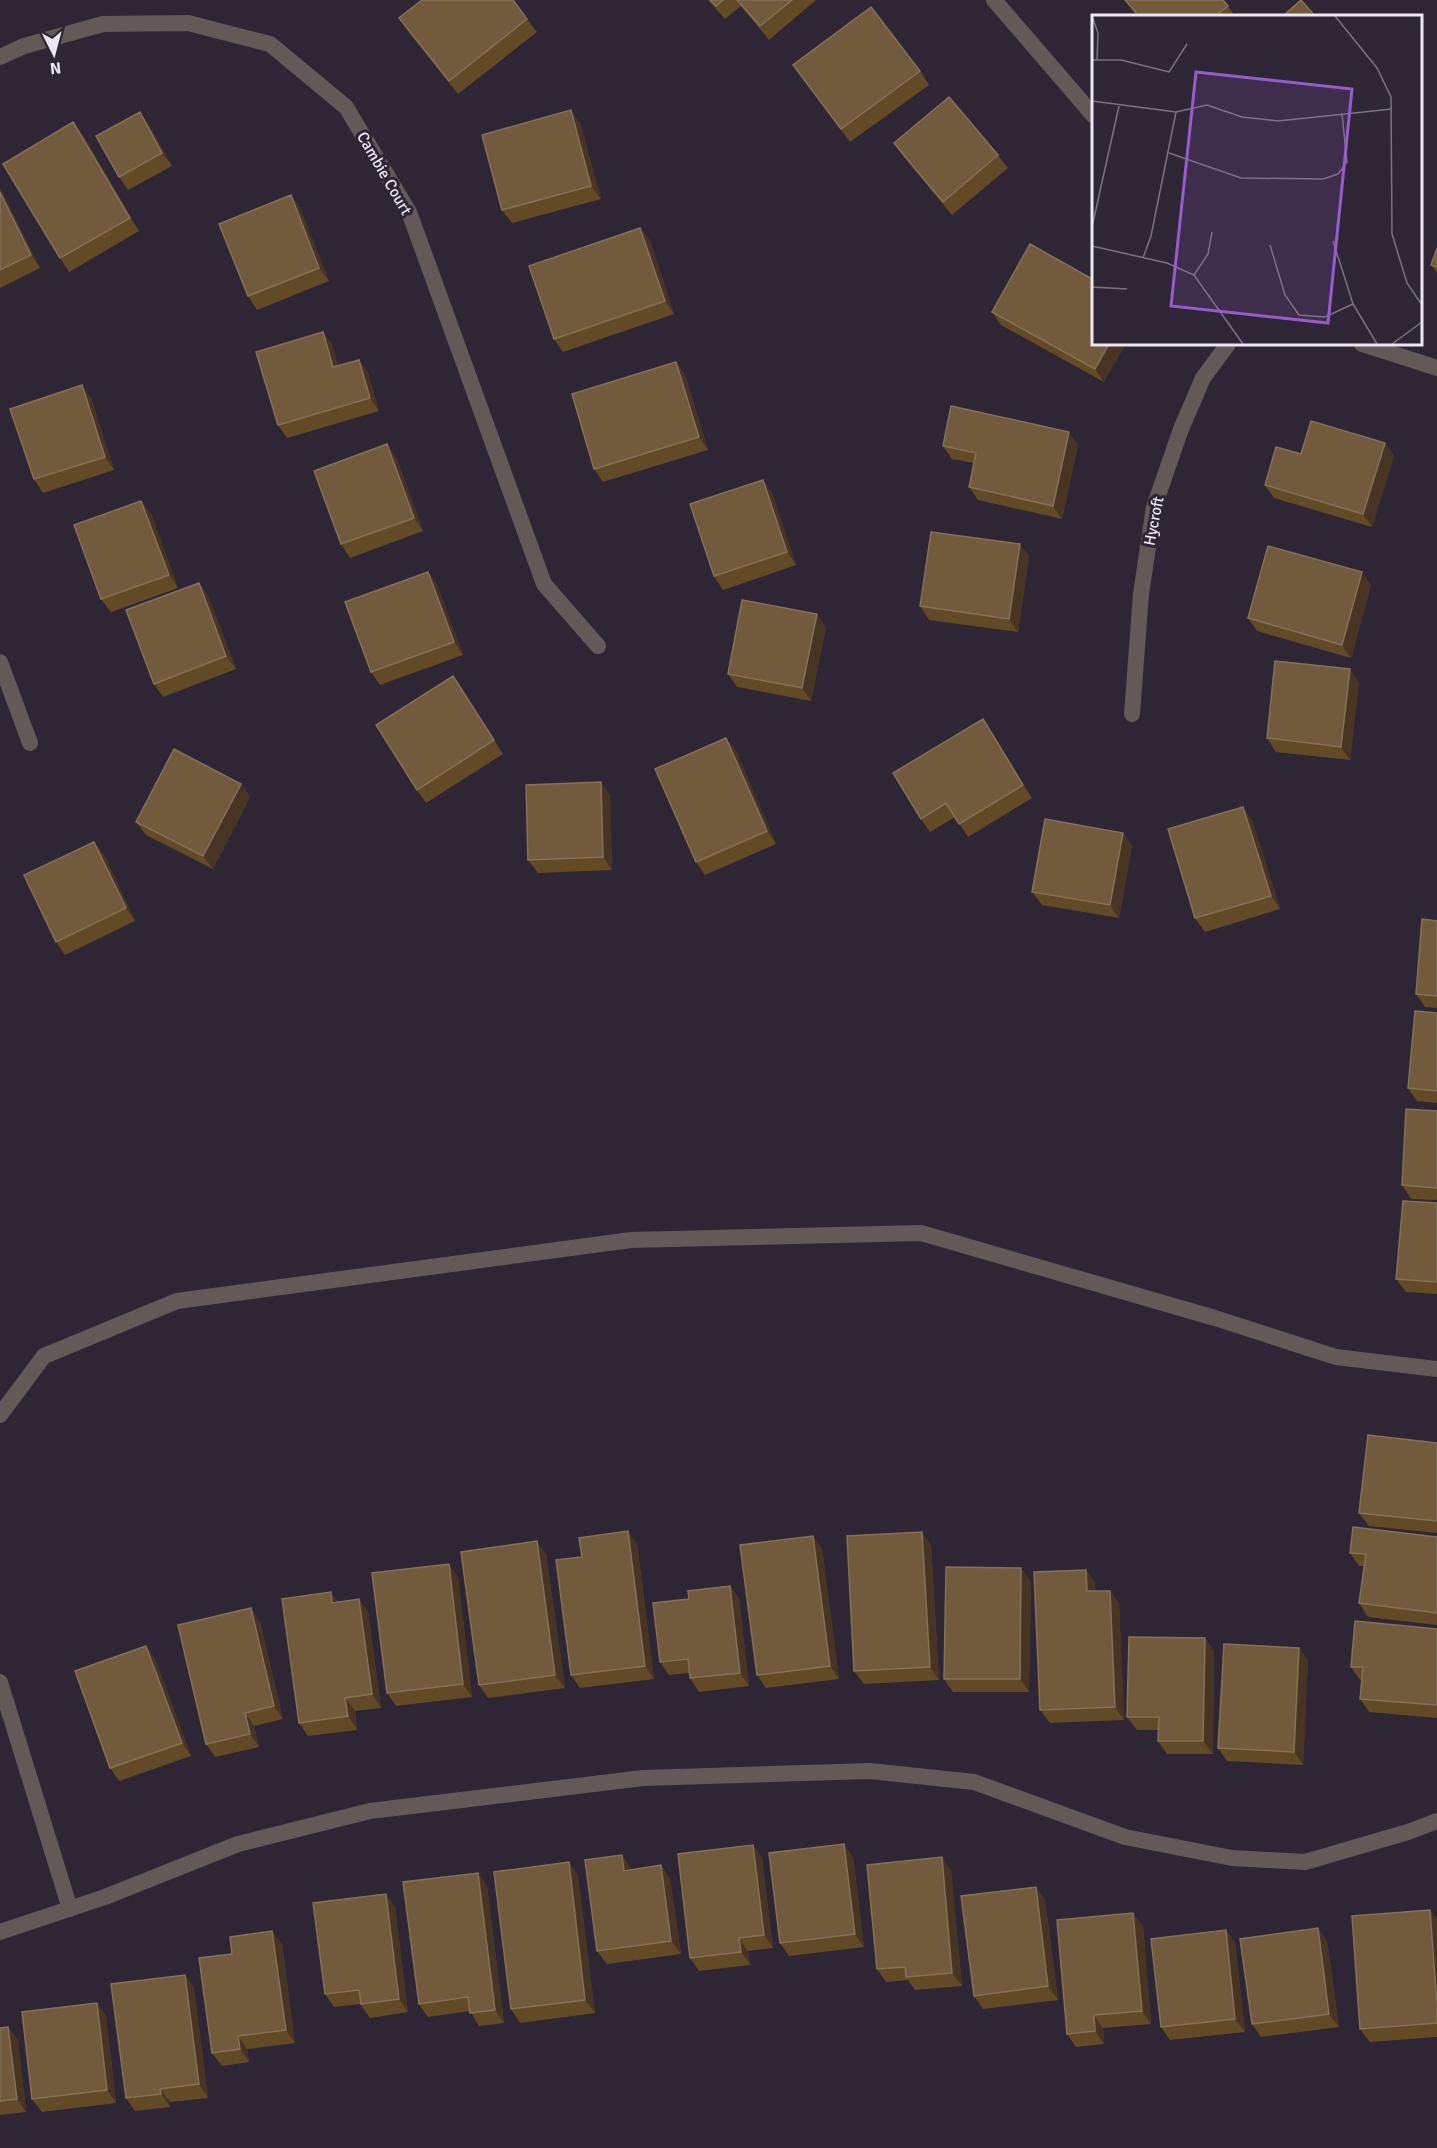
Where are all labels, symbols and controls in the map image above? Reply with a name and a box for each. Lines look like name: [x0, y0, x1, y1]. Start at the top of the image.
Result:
inset map: [1092, 15, 1422, 345]
north arrow: [24, 24, 84, 84]
text: N: [49, 57, 62, 78]
street label: Cambie Court: [352, 128, 416, 219]
street label: Hycroft: [1139, 494, 1169, 548]

